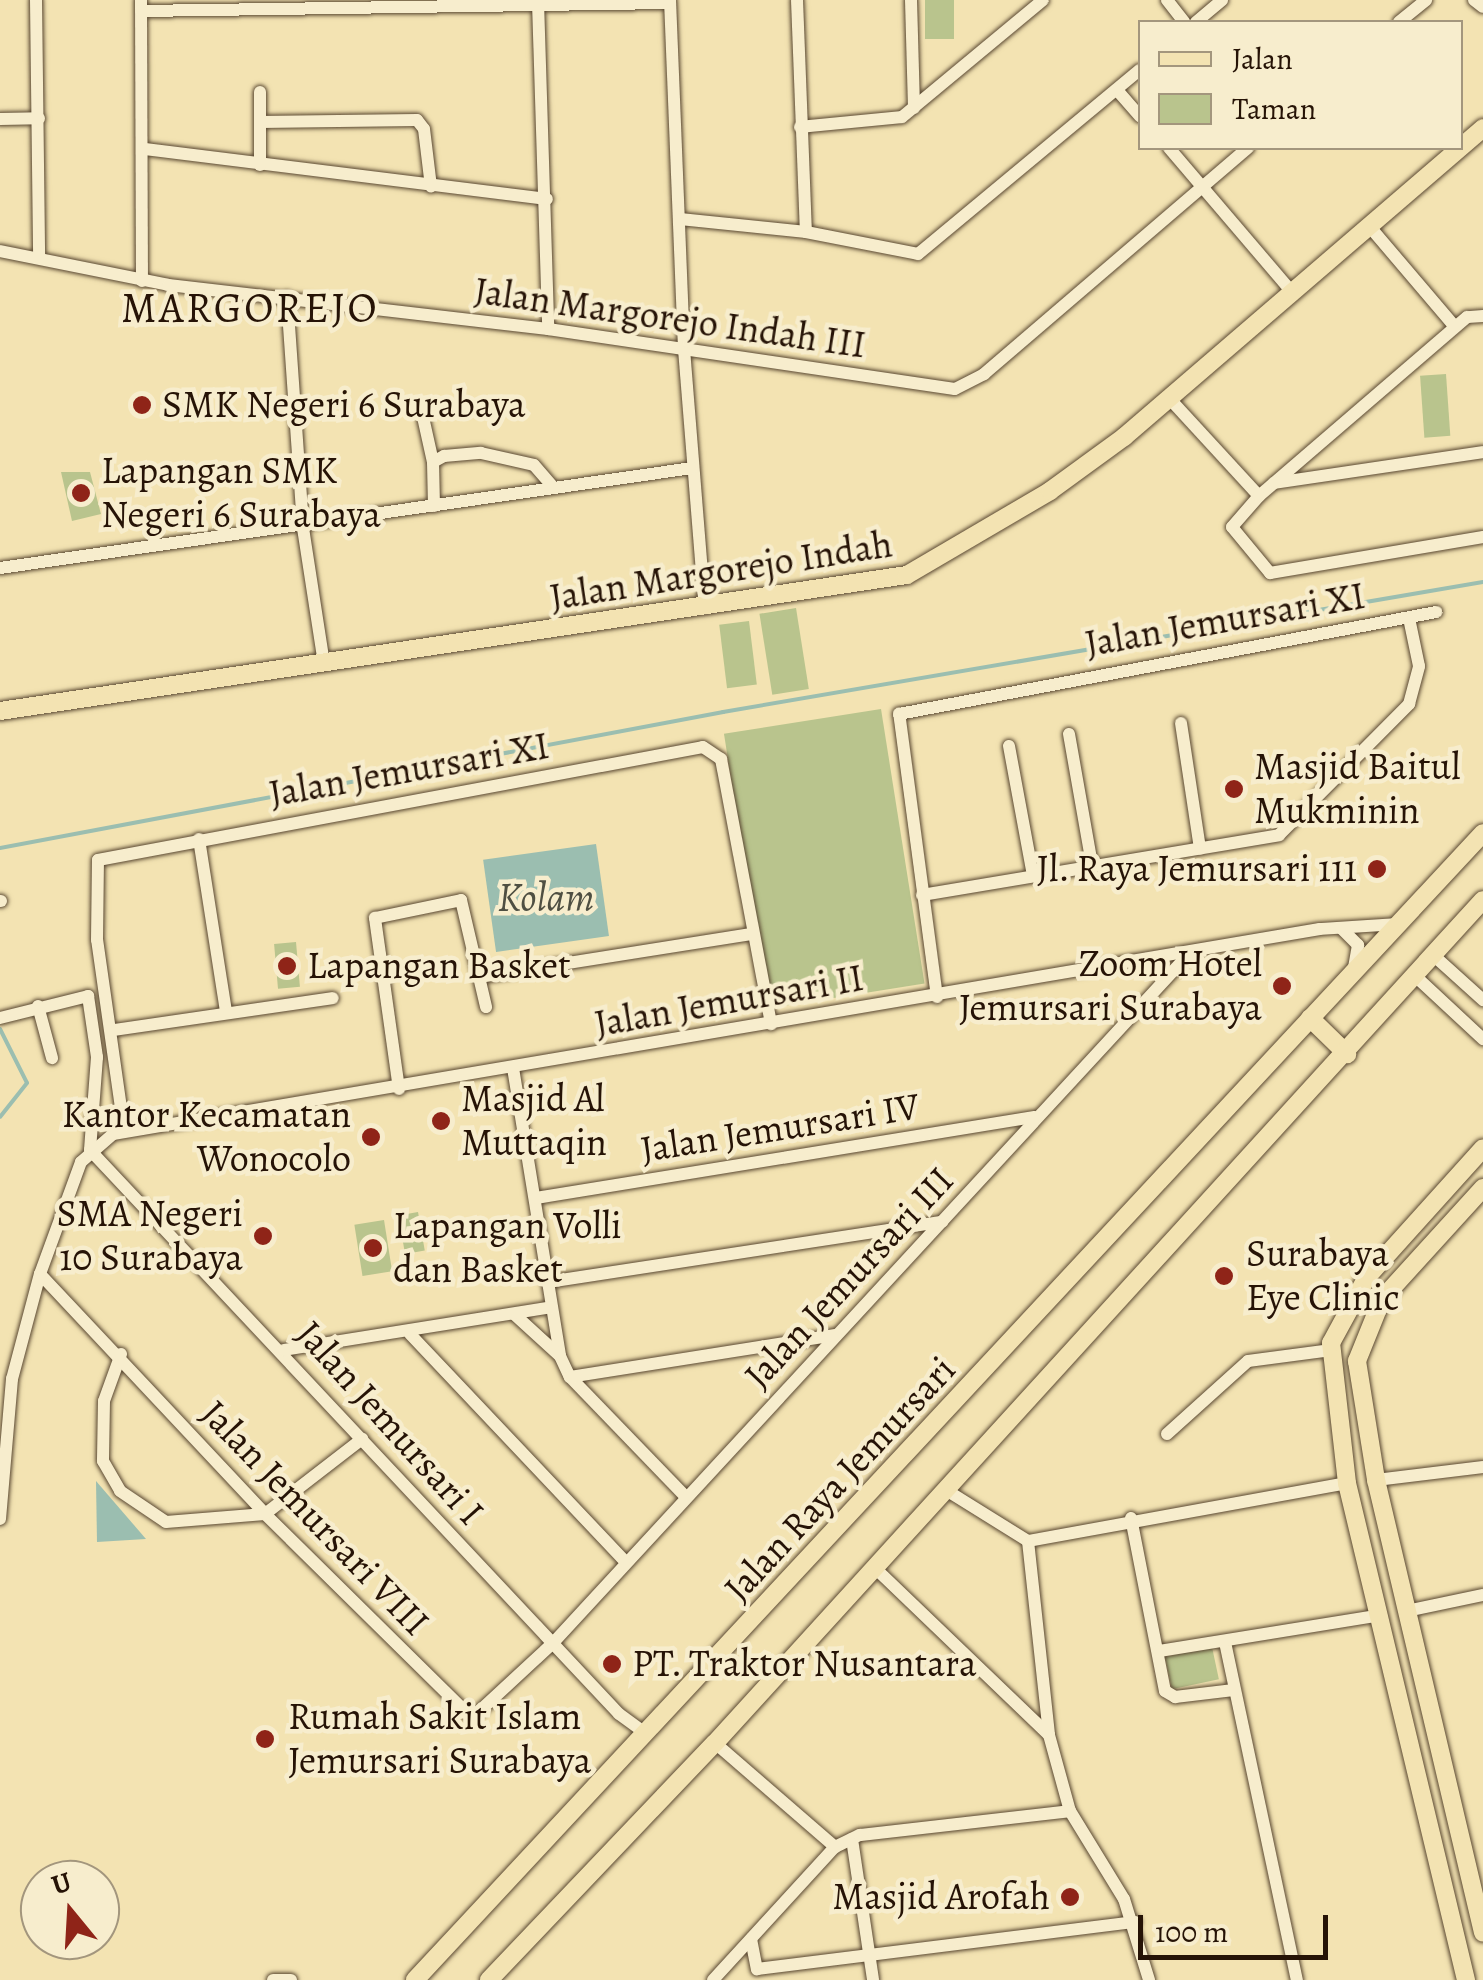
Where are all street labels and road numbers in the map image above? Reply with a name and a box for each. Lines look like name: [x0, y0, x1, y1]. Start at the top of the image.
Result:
street label: Jalan Margorejo Indah III: [471, 268, 869, 368]
street label: Jalan Margorejo Indah: [547, 521, 895, 621]
street label: Jalan Jemursari XI: [1081, 573, 1369, 667]
street label: Jalan Jemursari XI: [265, 723, 553, 817]
street label: Jalan Jemursari II: [591, 955, 867, 1047]
street label: Jalan Jemursari IV: [637, 1083, 923, 1173]
street label: Jalan Jemursari III: [735, 1158, 963, 1398]
street label: Jalan Jemursari I: [287, 1312, 493, 1534]
street label: Jalan Raya Jemursari: [715, 1347, 965, 1611]
street label: Jalan Jemursari VIII: [191, 1391, 439, 1645]

